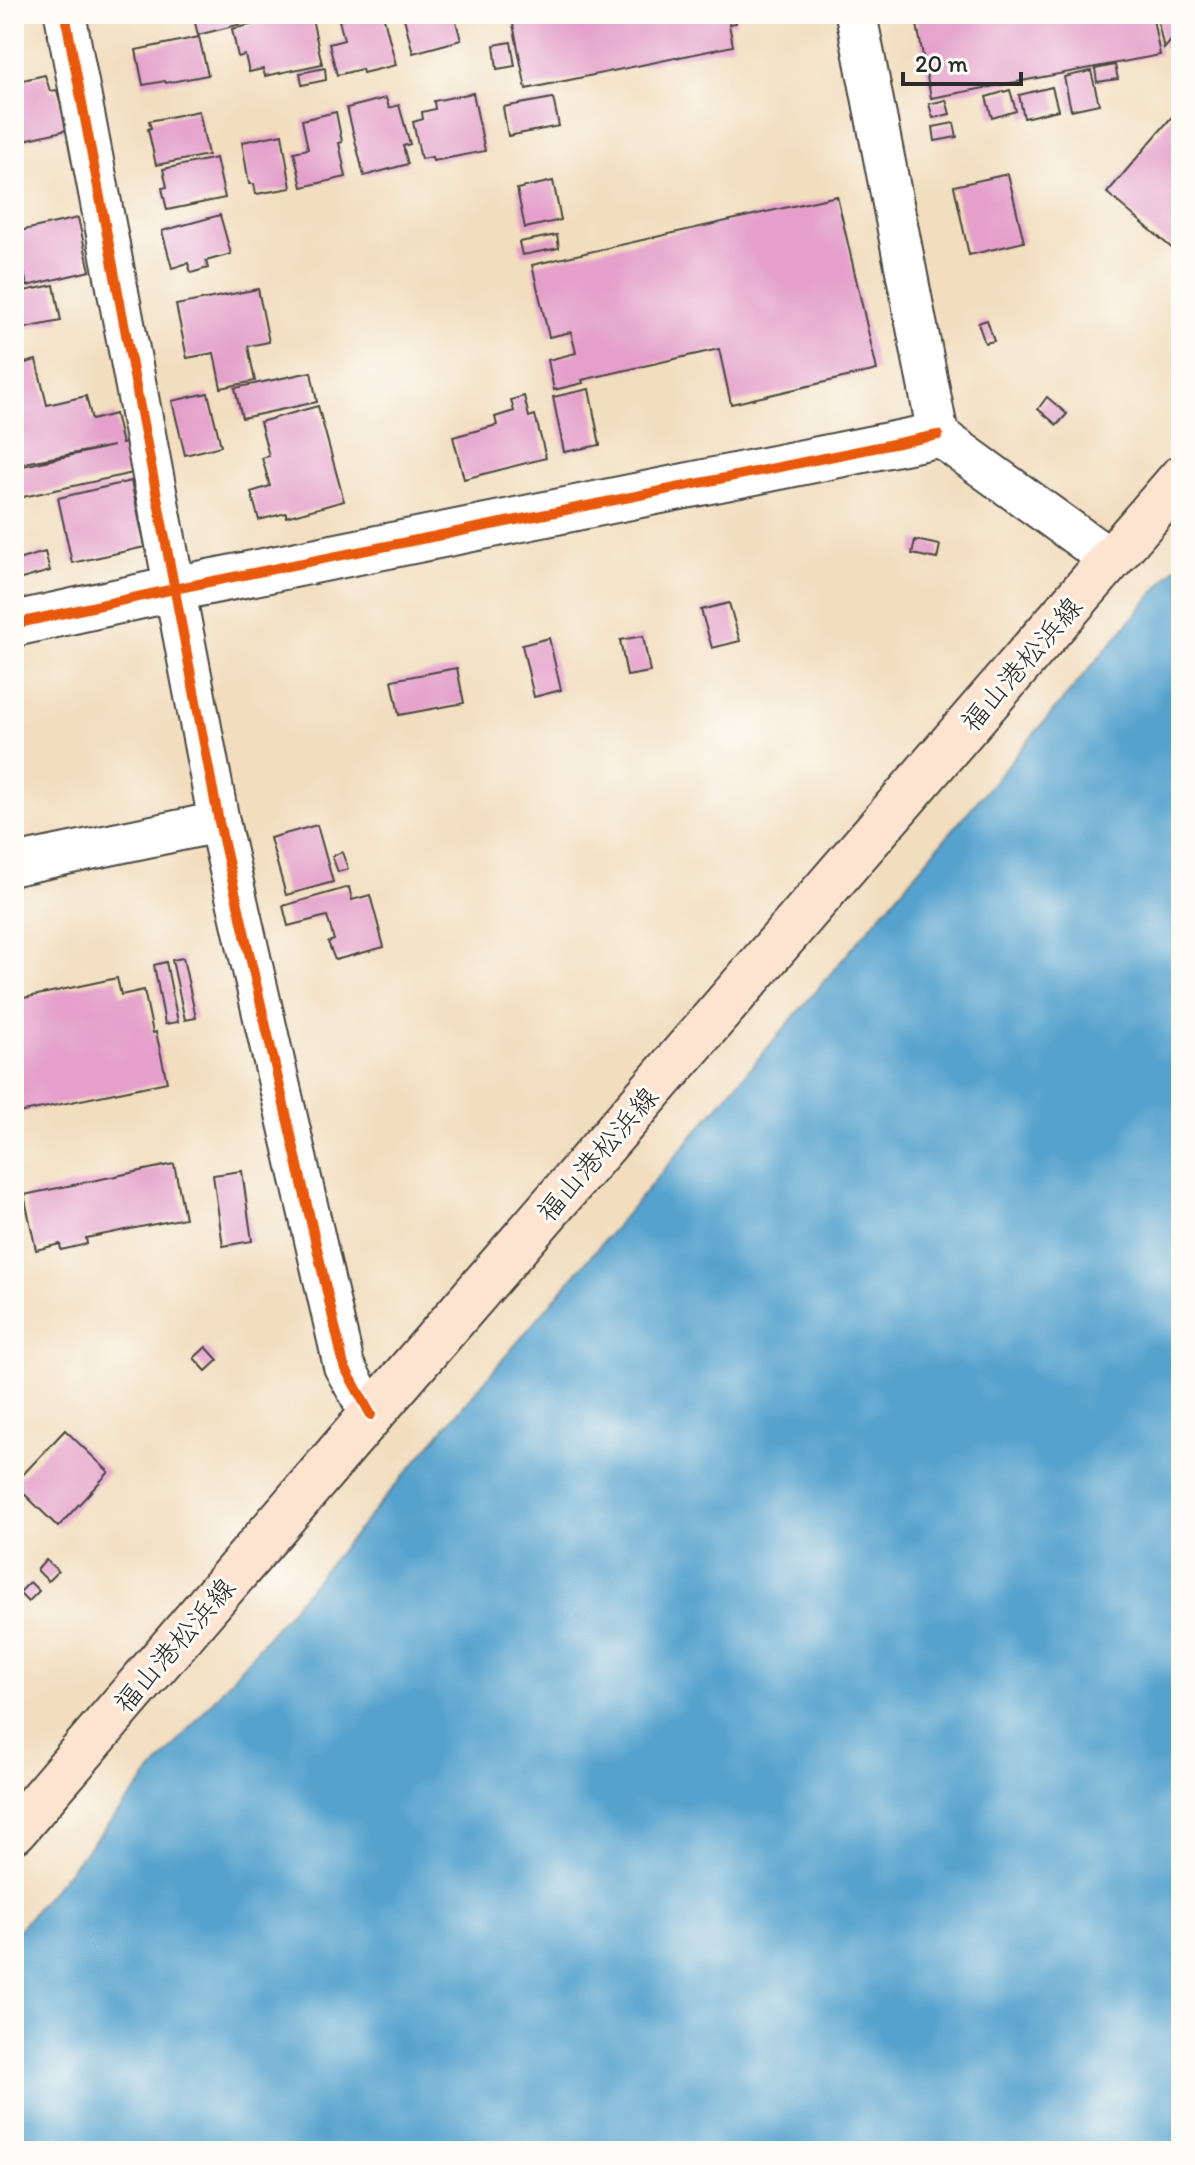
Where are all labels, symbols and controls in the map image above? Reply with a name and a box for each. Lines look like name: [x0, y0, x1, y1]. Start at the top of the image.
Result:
scale bar: [903, 36, 1021, 86]
text: 20 m: [915, 49, 968, 78]
street label: 福山港松浜線: [953, 589, 1089, 739]
street label: 福山港松浜線: [529, 1079, 665, 1229]
street label: 福山港松浜線: [106, 1570, 242, 1720]

